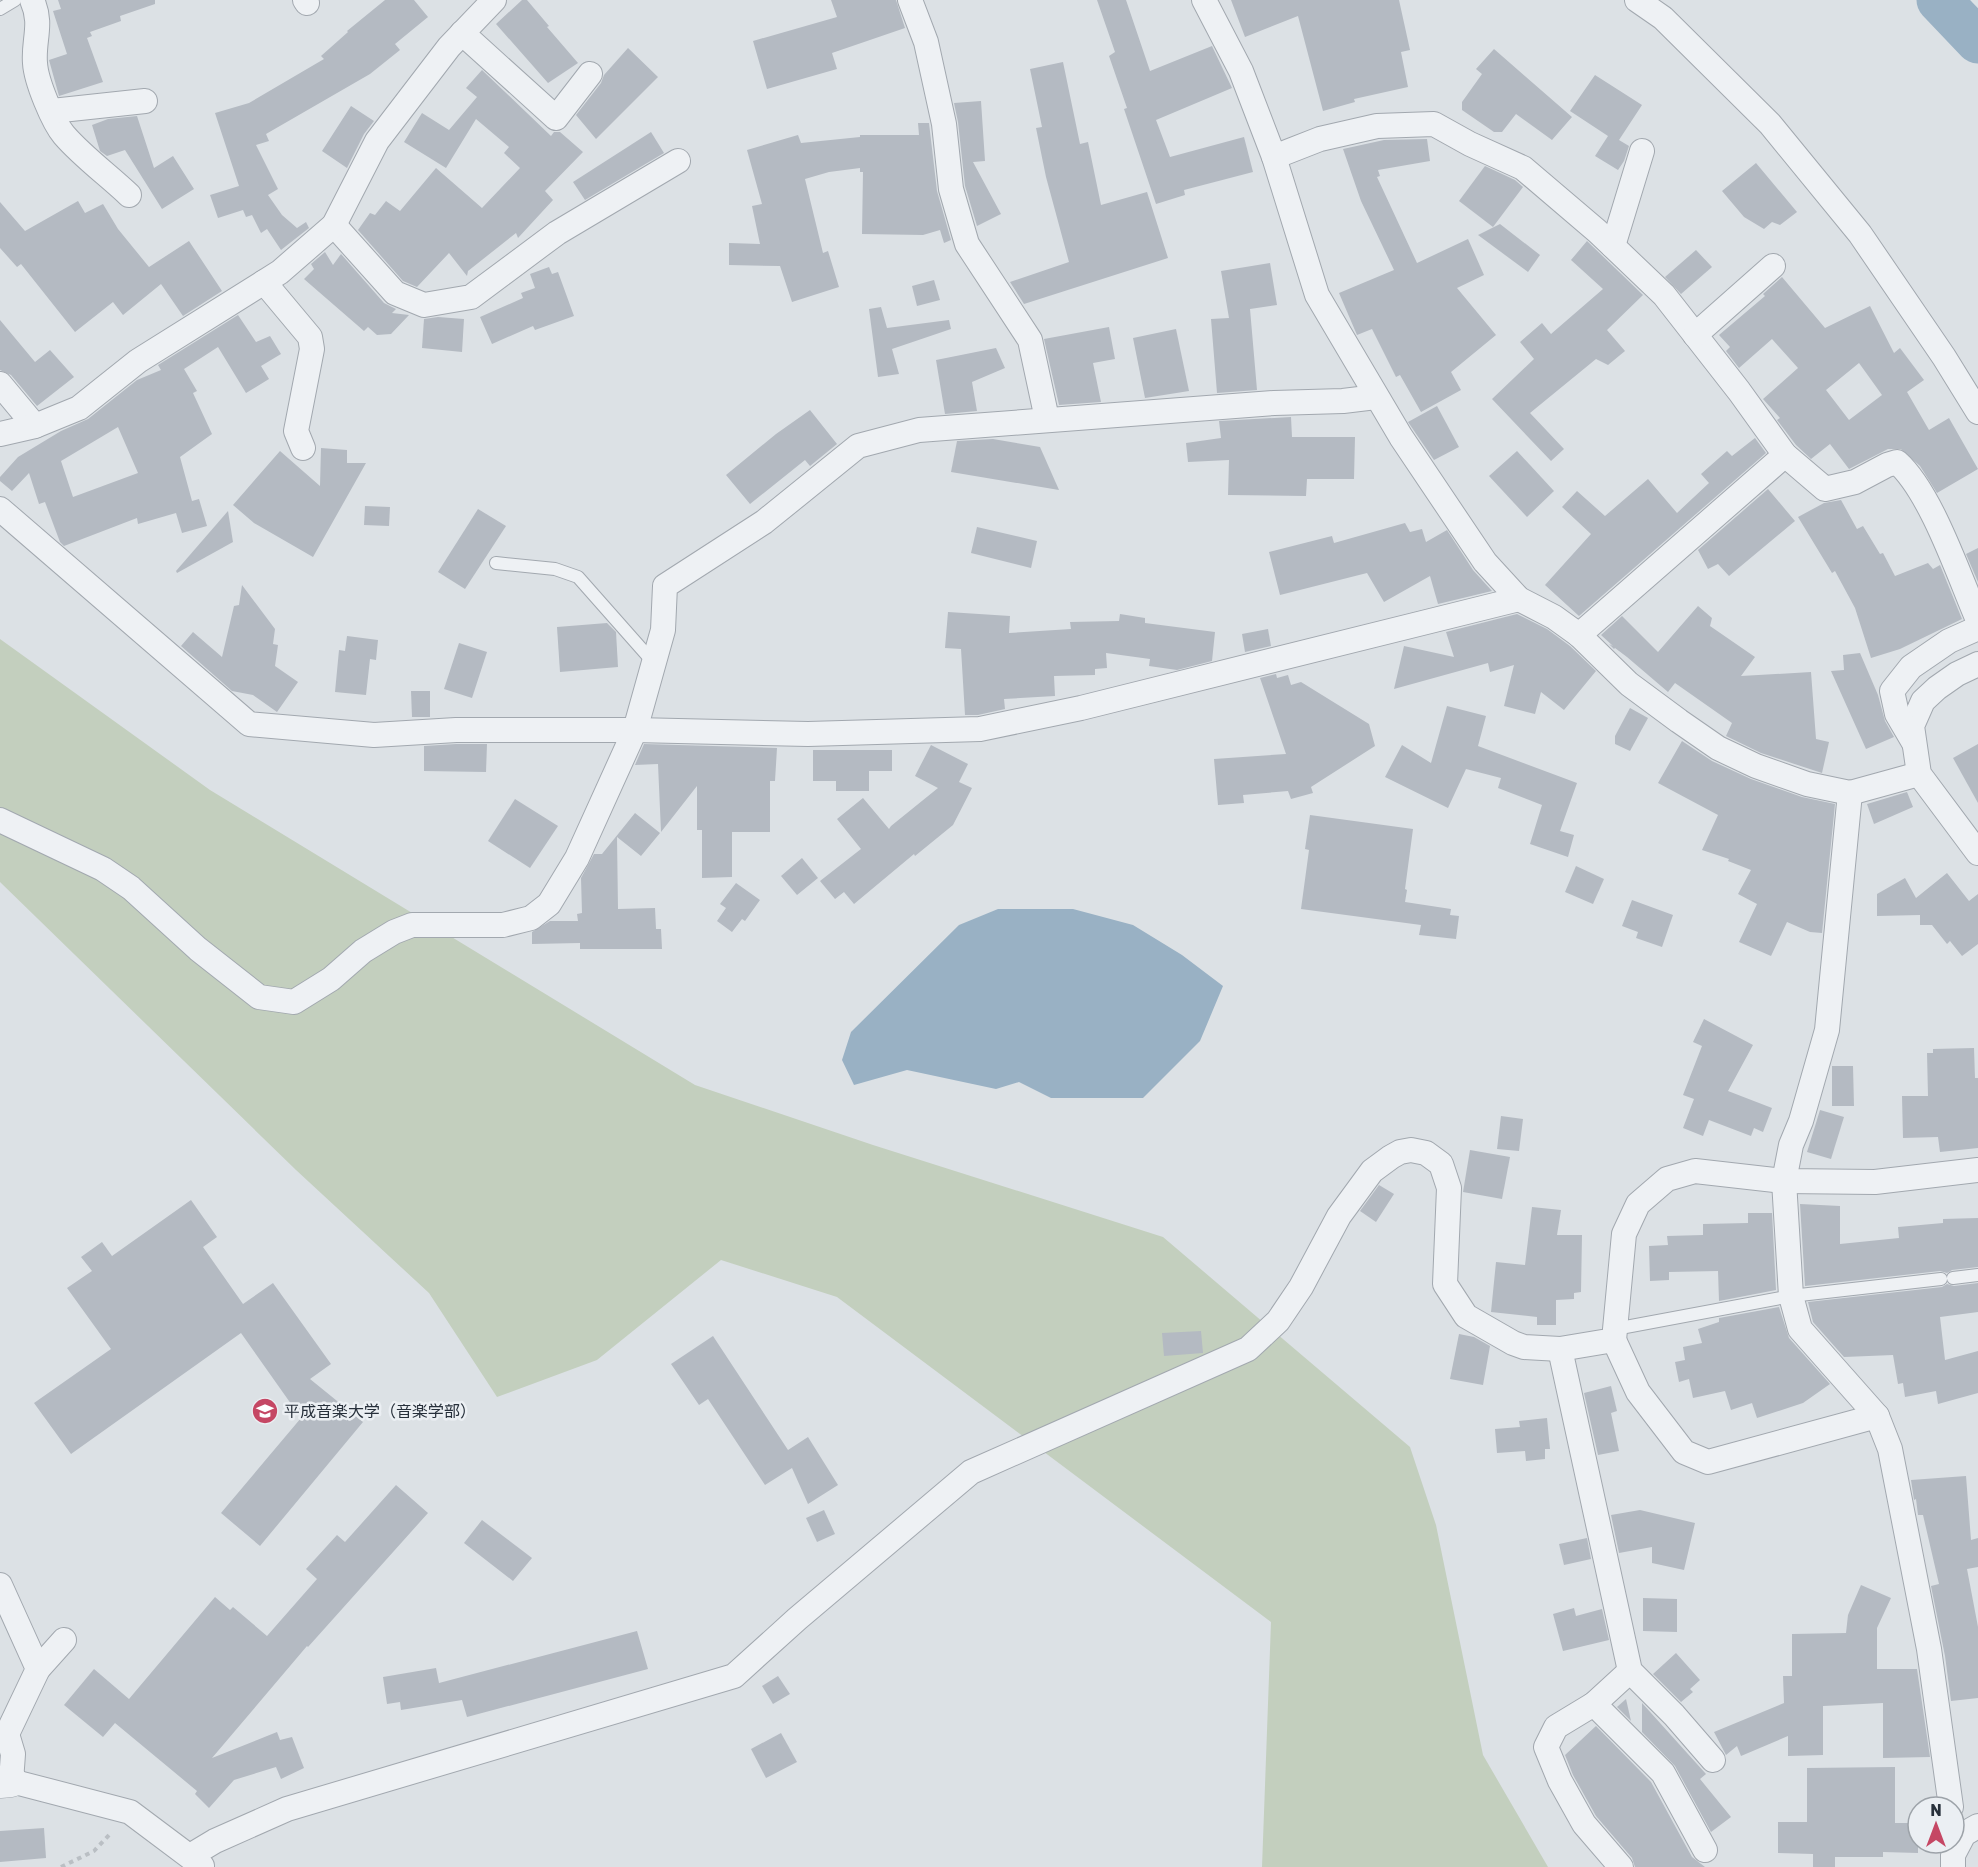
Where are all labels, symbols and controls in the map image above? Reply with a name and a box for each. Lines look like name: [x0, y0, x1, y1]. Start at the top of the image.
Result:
school or university icon: 平成音楽大学（音楽学部）: [250, 1396, 280, 1426]
place label: 平成音楽大学（音楽学部）: [284, 1402, 476, 1421]
north arrow: [1906, 1795, 1966, 1855]
text: N: [1930, 1801, 1942, 1820]

